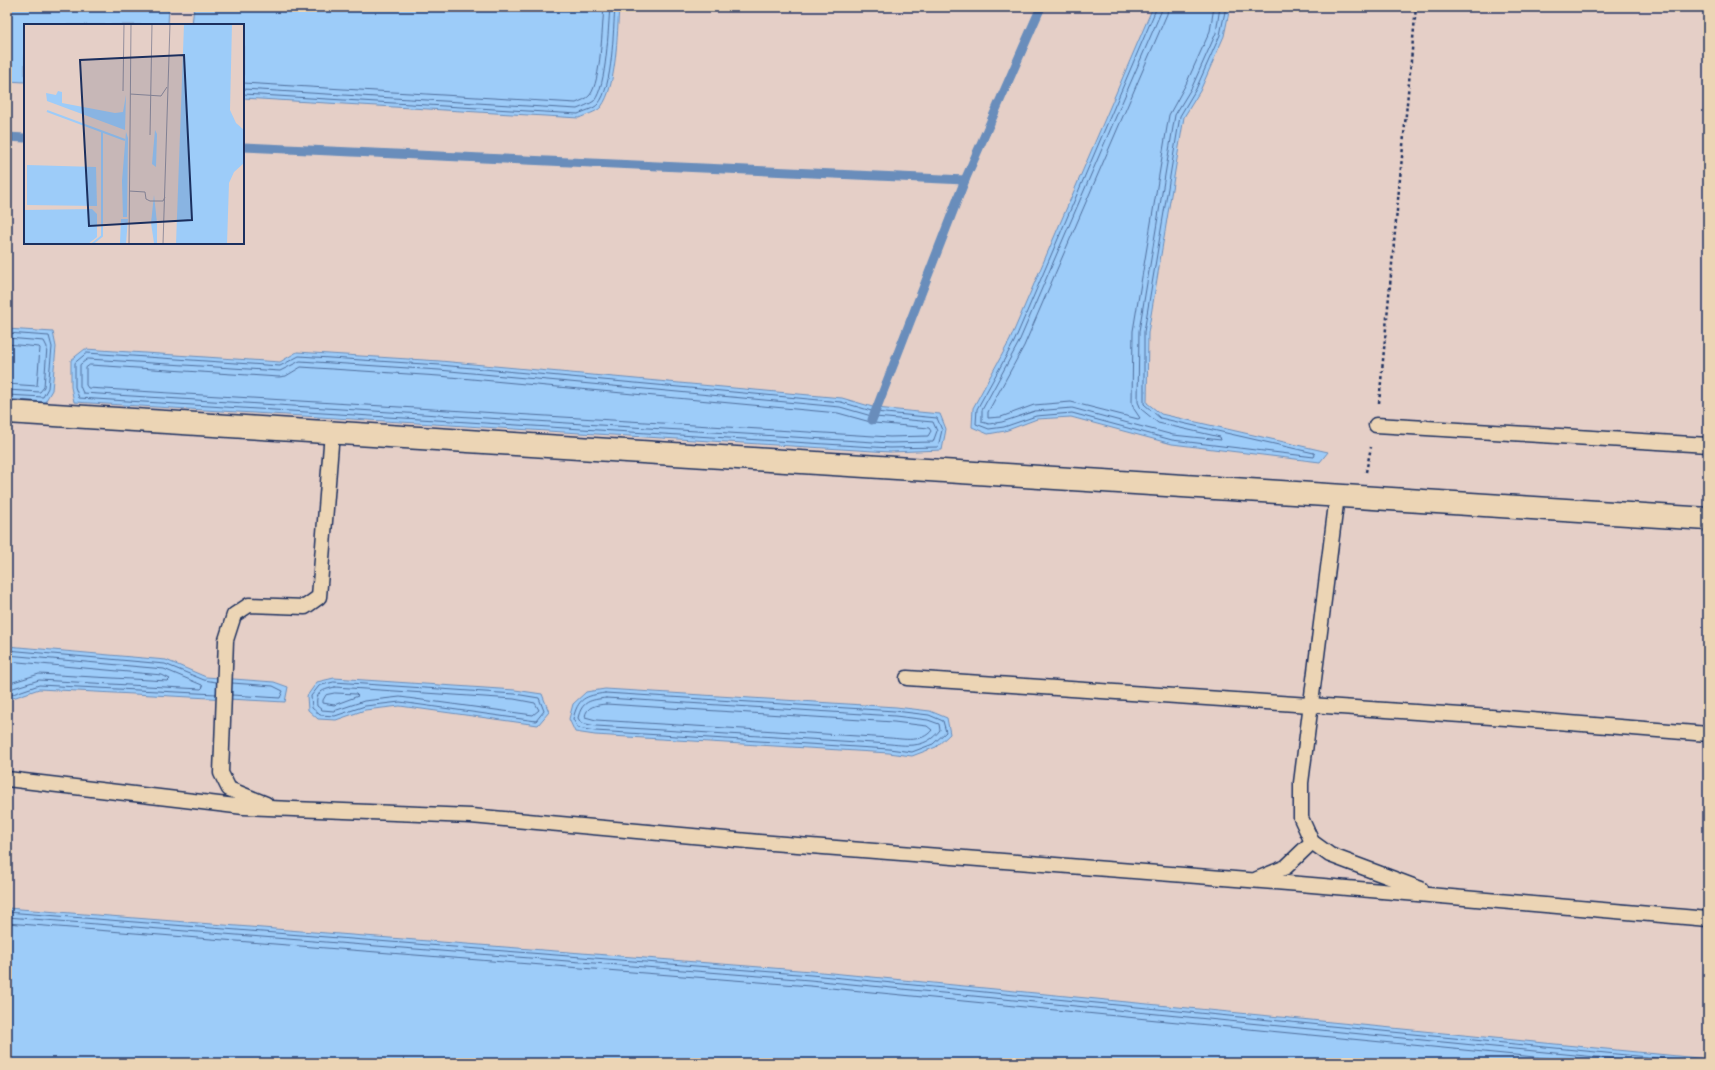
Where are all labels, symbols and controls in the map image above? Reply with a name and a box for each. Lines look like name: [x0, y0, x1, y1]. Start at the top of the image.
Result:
inset map: [24, 24, 244, 244]

